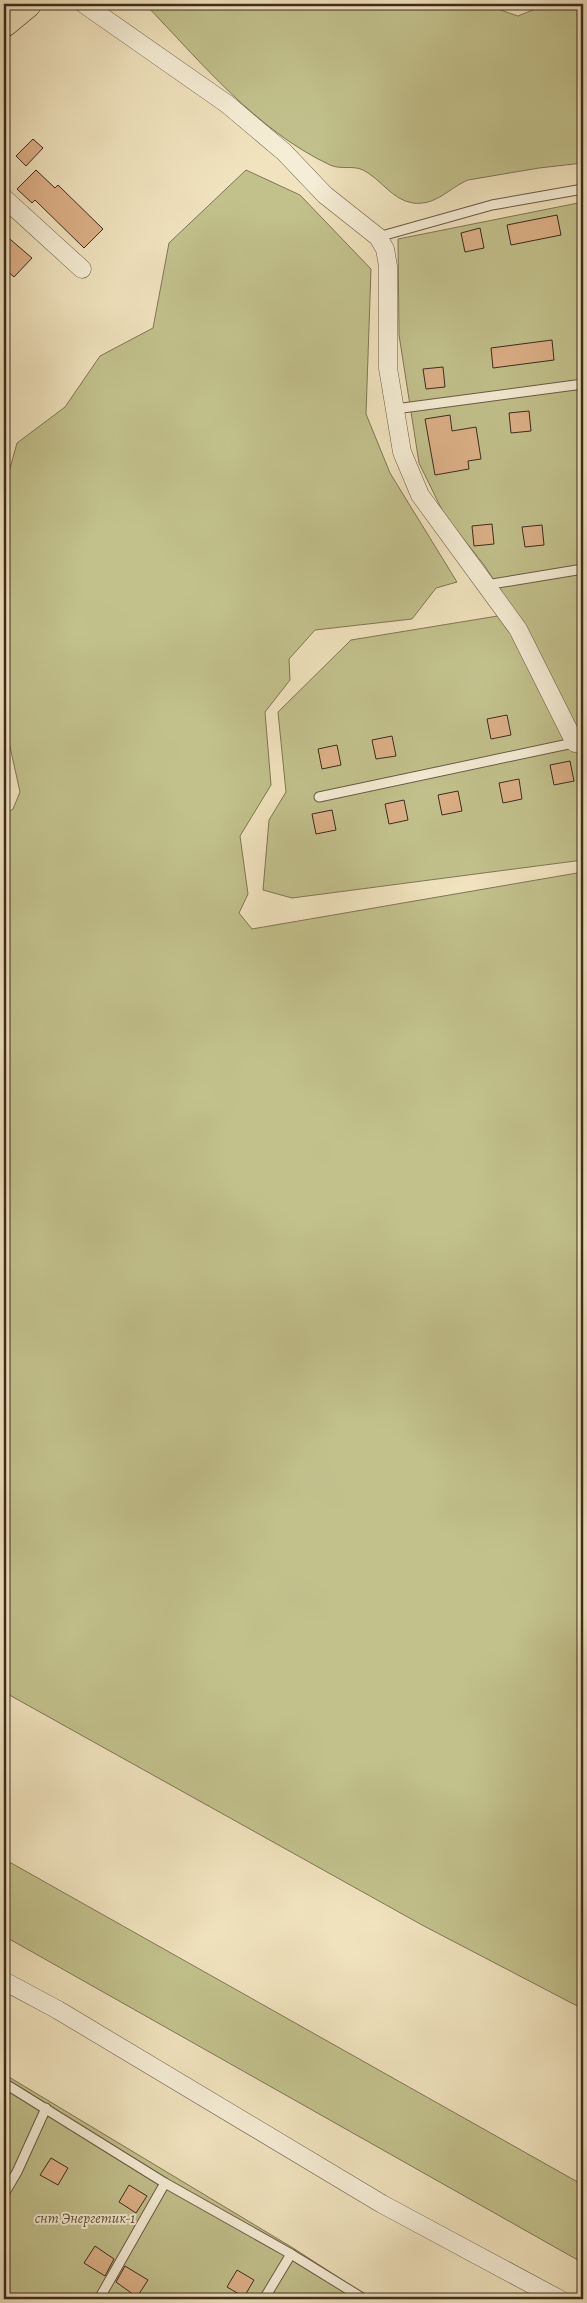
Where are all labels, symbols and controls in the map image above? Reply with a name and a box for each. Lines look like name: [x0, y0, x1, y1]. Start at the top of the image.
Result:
park label: снт Энергетик-1: [35, 2208, 135, 2228]

